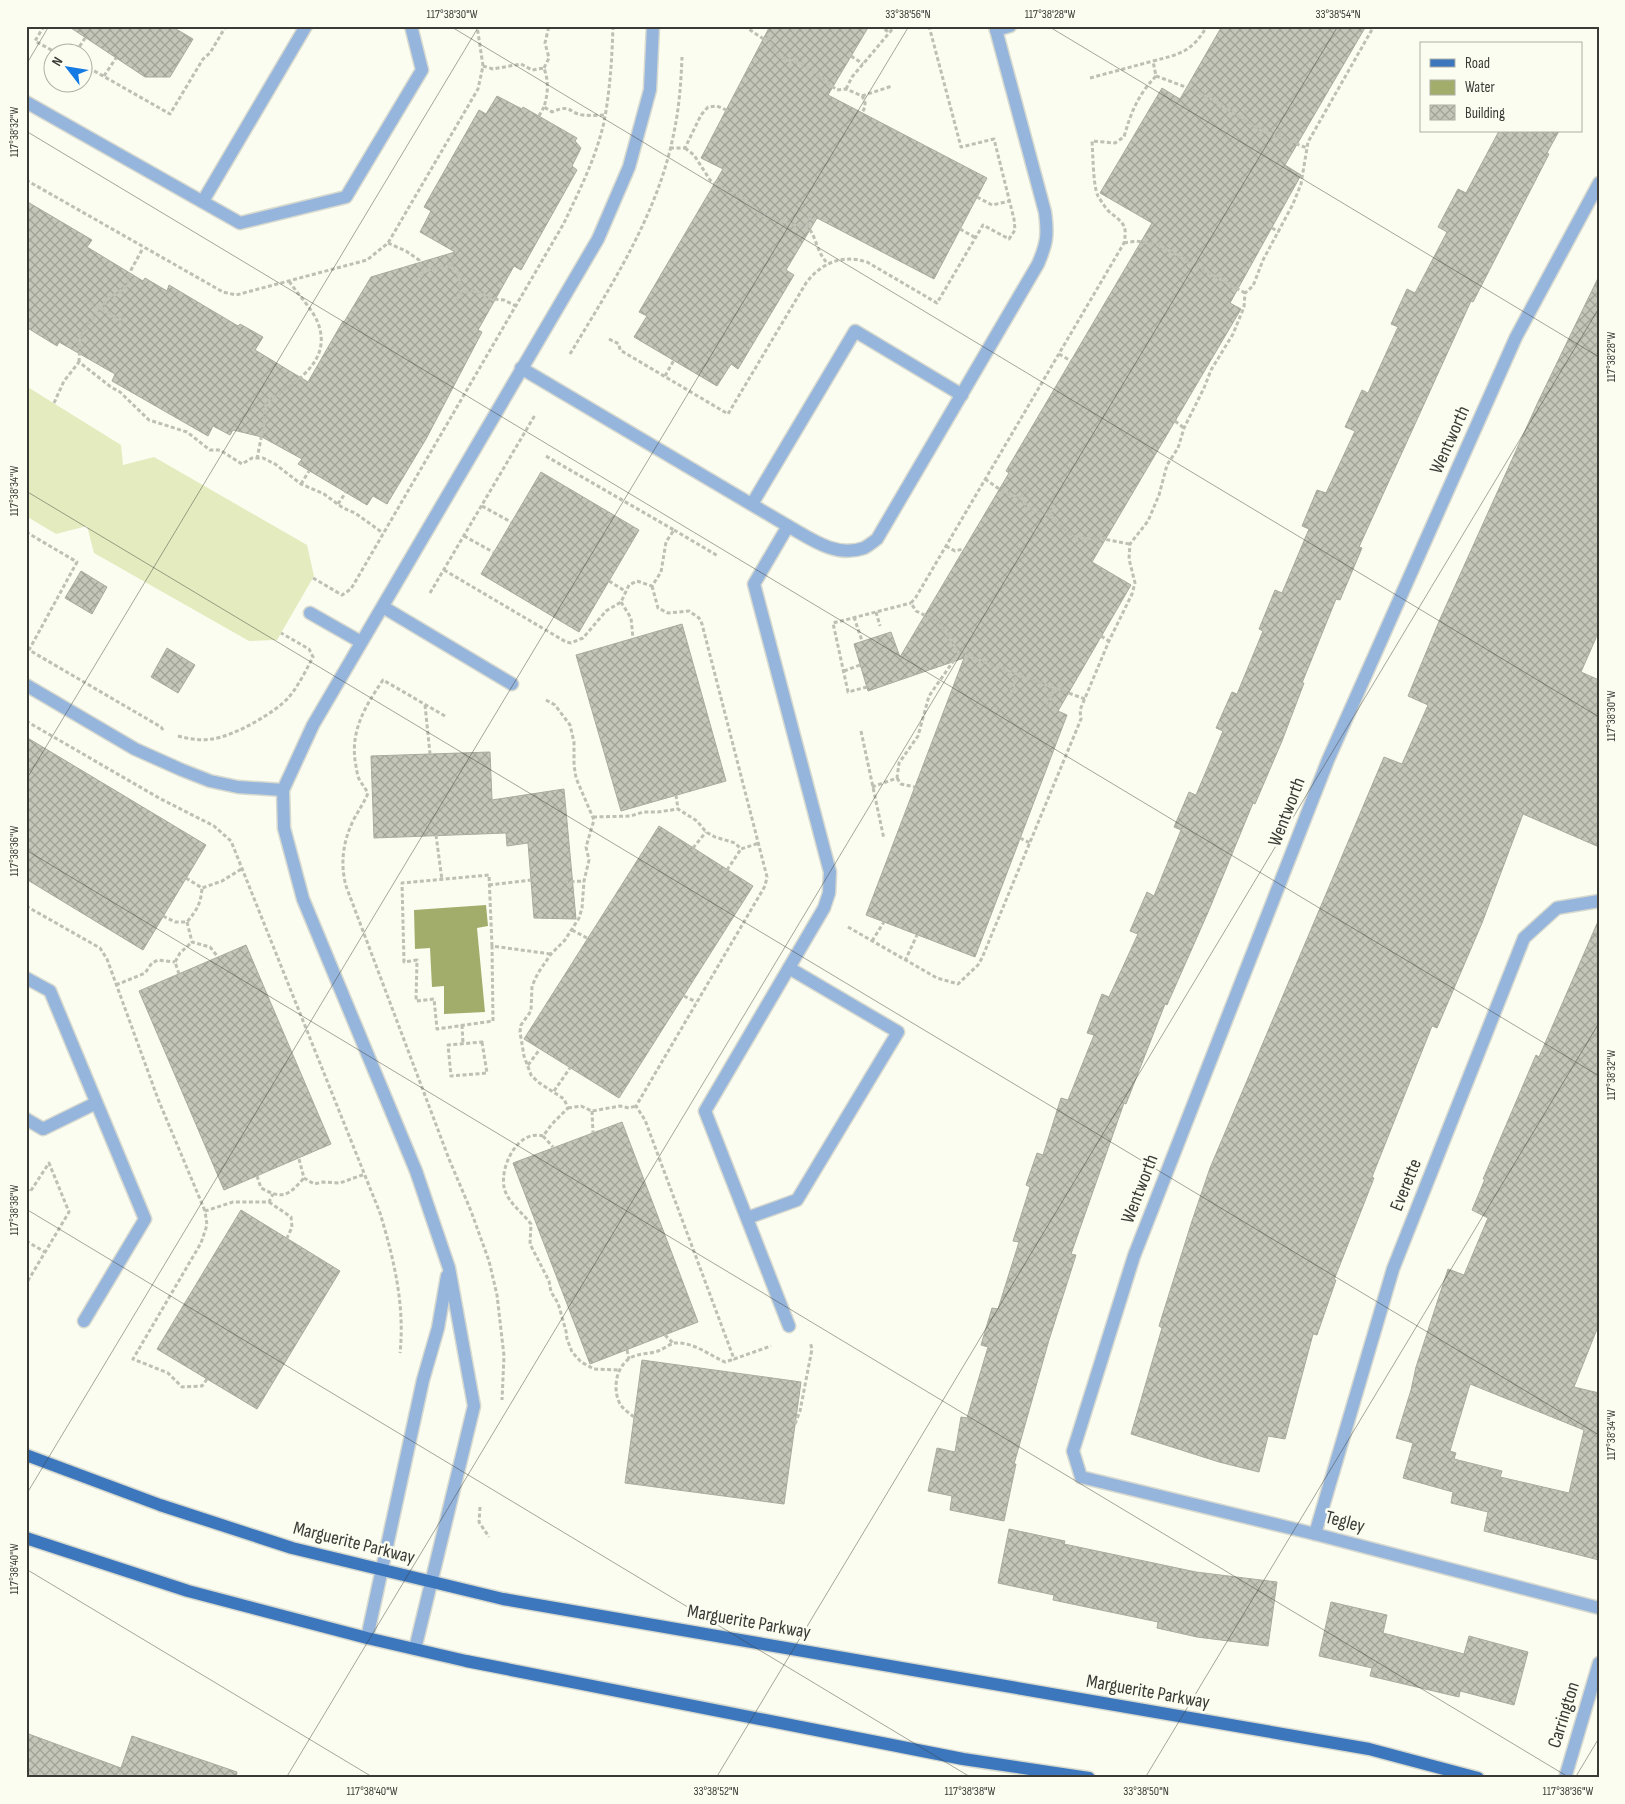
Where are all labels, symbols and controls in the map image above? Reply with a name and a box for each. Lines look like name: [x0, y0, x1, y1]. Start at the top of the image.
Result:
text: 117°38'30"W: [427, 7, 478, 22]
text: 33°38'56"N: [885, 7, 931, 22]
text: 117°38'28"W: [1025, 7, 1076, 22]
text: 33°38'54"N: [1315, 7, 1361, 22]
north arrow: [42, 42, 92, 92]
legend: [1420, 42, 1582, 132]
text: N: [48, 54, 66, 69]
text: Road: [1465, 54, 1490, 73]
text: Water: [1465, 78, 1496, 97]
text: Building: [1465, 104, 1505, 123]
text: 117°38'32"W: [7, 107, 22, 157]
text: 117°38'28"W: [1604, 331, 1619, 382]
street label: Wentworth: [1425, 403, 1475, 477]
text: 117°38'34"W: [7, 465, 22, 516]
text: 117°38'30"W: [1604, 690, 1619, 741]
street label: Wentworth: [1263, 774, 1311, 850]
text: 117°38'36"W: [7, 825, 22, 876]
text: 117°38'32"W: [1604, 1050, 1619, 1100]
street label: Wentworth: [1116, 1151, 1164, 1227]
street label: Everette: [1385, 1155, 1427, 1215]
text: 117°38'38"W: [7, 1184, 22, 1235]
text: 117°38'34"W: [1604, 1409, 1619, 1460]
street label: Tegley: [1323, 1506, 1368, 1538]
street label: Marguerite Parkway: [291, 1517, 418, 1569]
text: 117°38'40"W: [7, 1543, 22, 1594]
street label: Marguerite Parkway: [686, 1600, 813, 1644]
street label: Marguerite Parkway: [1085, 1670, 1212, 1714]
street label: Carrington: [1543, 1679, 1585, 1751]
text: 117°38'40"W: [347, 1784, 398, 1799]
text: 33°38'52"N: [693, 1784, 739, 1799]
text: 117°38'38"W: [945, 1784, 996, 1799]
text: 33°38'50"N: [1123, 1784, 1169, 1799]
text: 117°38'36"W: [1543, 1784, 1594, 1799]

